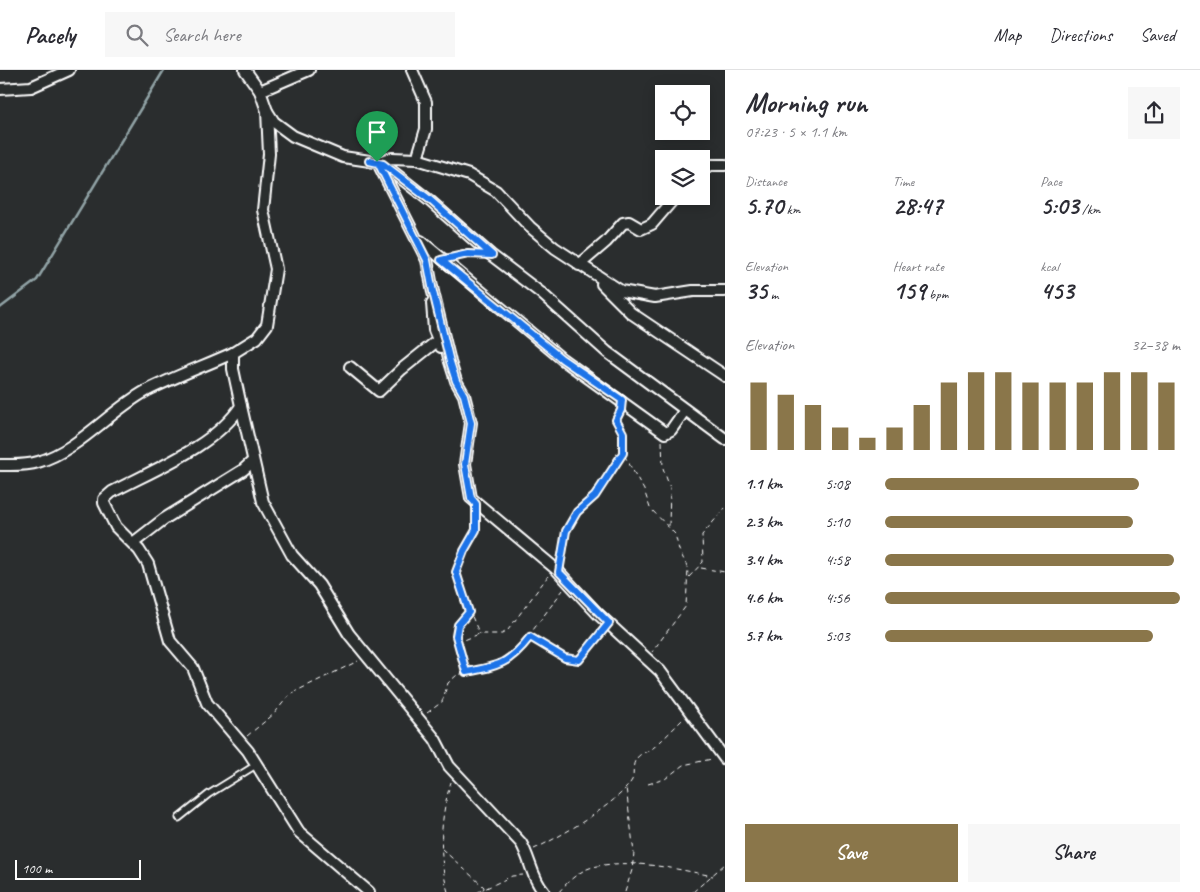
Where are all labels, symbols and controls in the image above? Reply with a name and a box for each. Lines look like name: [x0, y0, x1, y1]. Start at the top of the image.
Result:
search box: [105, 12, 455, 57]
text: Pacely: [25, 20, 75, 50]
icon: search: [123, 21, 151, 49]
text: Search here: [163, 23, 241, 47]
text: Map: [994, 24, 1021, 46]
text: Directions: [1049, 24, 1112, 46]
text: Saved: [1140, 24, 1175, 46]
map controls: [655, 85, 710, 205]
button: locate: [655, 85, 710, 140]
text: Morning run: [745, 85, 867, 120]
button: share: [1128, 87, 1180, 139]
pin: [356, 111, 398, 162]
icon: arrive: [363, 118, 391, 146]
text: 07:23 · 5 × 1.1 km: [745, 122, 847, 142]
button: layers: [655, 150, 710, 205]
text: Distance: [745, 173, 787, 190]
text: Time: [893, 173, 914, 190]
text: Pace: [1040, 173, 1062, 190]
text: 5.70: [745, 190, 783, 222]
text: 28:47: [893, 190, 943, 222]
text: 5:03: [1040, 190, 1079, 222]
text: km: [783, 201, 800, 218]
text: /km: [1079, 201, 1100, 218]
text: Elevation: [745, 258, 788, 275]
text: Heart rate: [893, 258, 944, 275]
text: kcal: [1040, 258, 1059, 275]
text: 35: [745, 275, 767, 307]
text: 159: [893, 275, 926, 307]
text: 453: [1040, 275, 1074, 307]
text: m: [767, 286, 778, 303]
text: bpm: [926, 286, 948, 303]
text: Elevation: [745, 335, 794, 355]
text: 32–38 m: [1131, 335, 1180, 355]
text: 1.1 km: [745, 474, 782, 494]
text: 5:08: [825, 474, 850, 494]
text: 2.3 km: [745, 512, 782, 532]
text: 5:10: [825, 512, 850, 532]
text: 3.4 km: [745, 550, 782, 570]
text: 4:58: [825, 550, 850, 570]
text: 4.6 km: [745, 588, 783, 608]
text: 4:56: [825, 588, 850, 608]
text: 5.7 km: [745, 626, 782, 646]
text: 5:03: [825, 626, 850, 646]
button: Save: [745, 824, 958, 882]
button: Share: [968, 824, 1180, 882]
scale bar: [15, 857, 141, 880]
text: 100 m: [22, 860, 52, 877]

